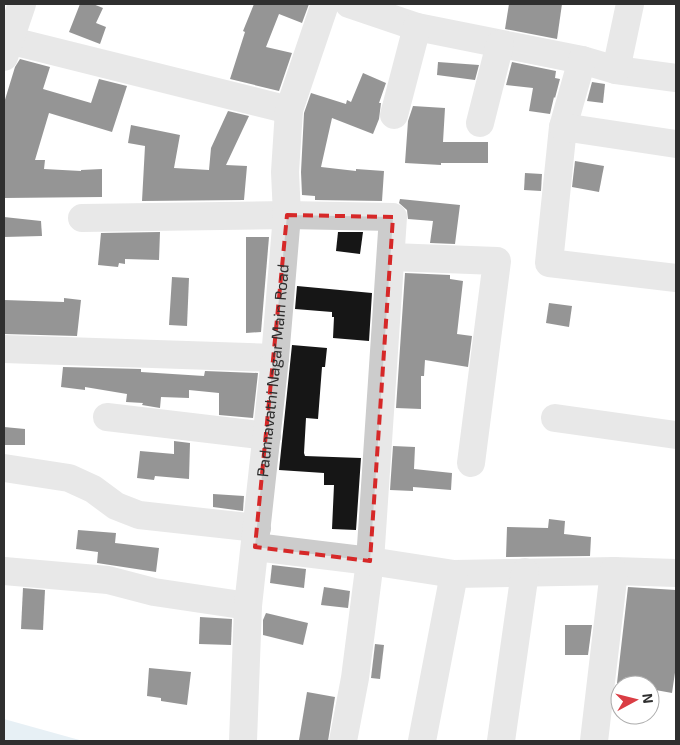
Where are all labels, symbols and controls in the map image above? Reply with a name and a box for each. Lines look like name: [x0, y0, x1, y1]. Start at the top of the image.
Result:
street label: Padmavathi Nagar Main Road: [252, 263, 292, 478]
north arrow: [610, 675, 660, 725]
text: N: [639, 692, 657, 704]

